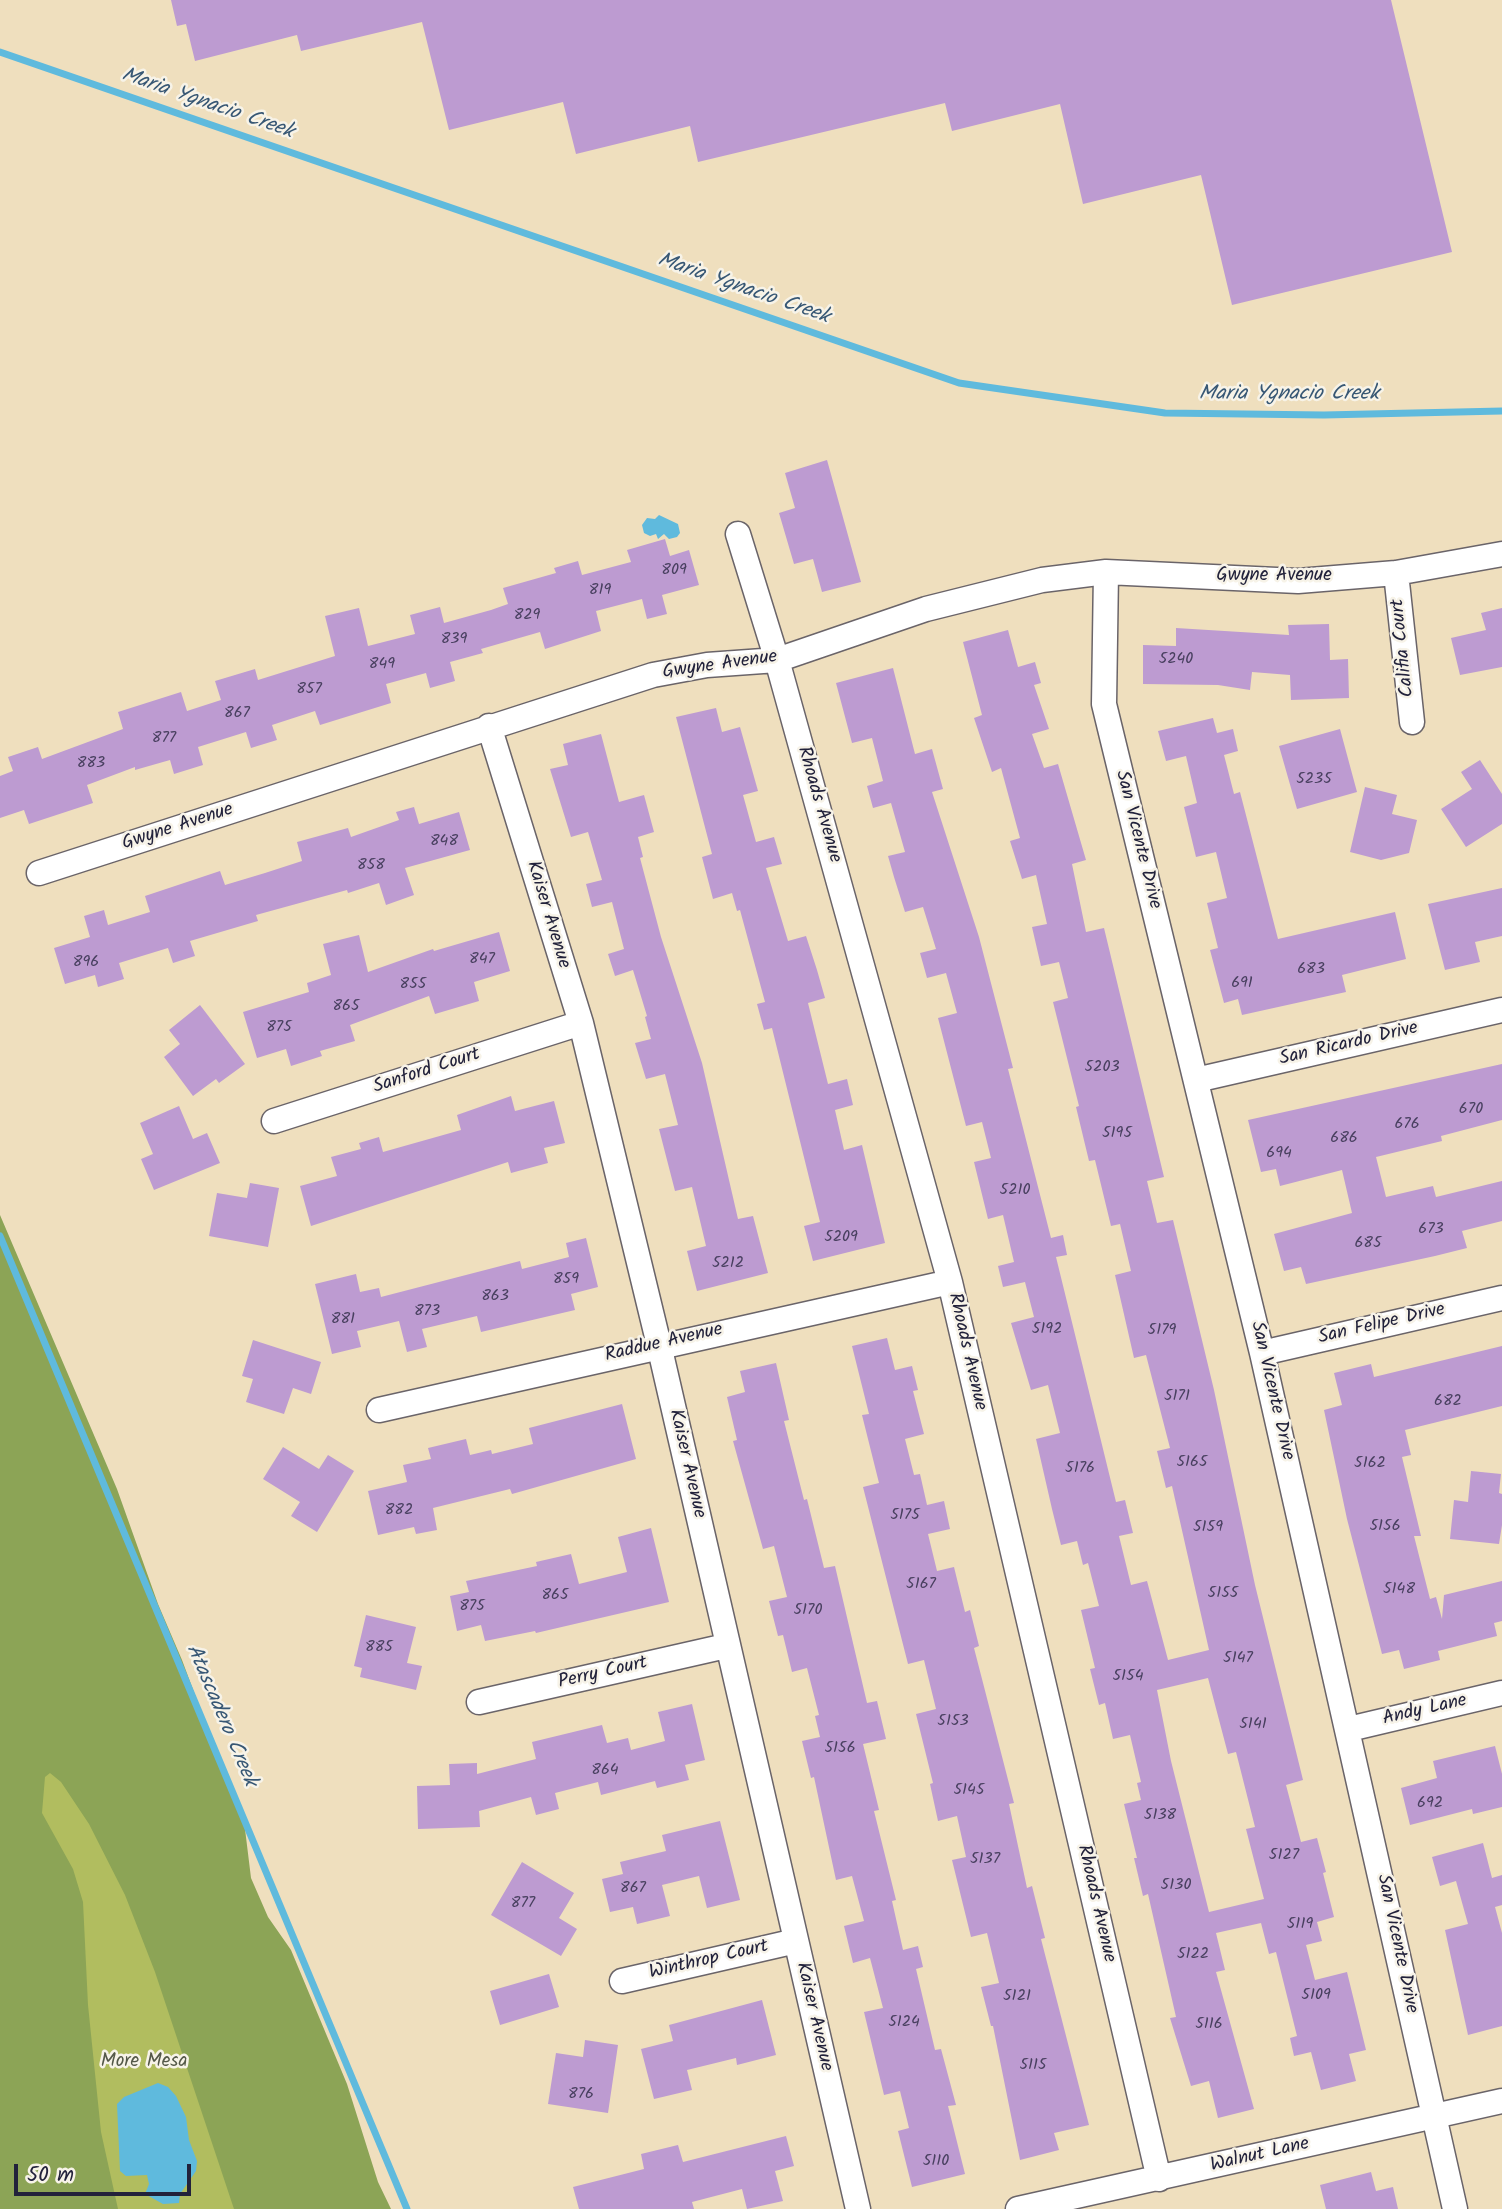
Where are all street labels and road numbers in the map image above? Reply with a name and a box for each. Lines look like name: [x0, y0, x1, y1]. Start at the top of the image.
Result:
street label: Gwyne Avenue: [1216, 566, 1332, 588]
street label: Califia Court: [1387, 598, 1421, 698]
street label: Gwyne Avenue: [661, 647, 779, 685]
street label: Rhoads Avenue: [791, 744, 845, 866]
street label: San Vicente Drive: [1109, 769, 1165, 911]
street label: Gwyne Avenue: [120, 799, 236, 857]
street label: Kaiser Avenue: [520, 859, 574, 971]
street label: San Ricardo Drive: [1278, 1018, 1420, 1072]
street label: Sanford Court: [371, 1044, 483, 1100]
street label: Rhoads Avenue: [941, 1291, 991, 1413]
street label: San Felipe Drive: [1316, 1299, 1448, 1351]
street label: Raddue Avenue: [603, 1319, 725, 1369]
street label: San Vicente Drive: [1244, 1319, 1298, 1463]
street label: Kaiser Avenue: [662, 1407, 710, 1521]
street label: Perry Court: [556, 1653, 650, 1695]
street label: Andy Lane: [1381, 1690, 1469, 1732]
street label: Rhoads Avenue: [1070, 1843, 1120, 1965]
street label: San Vicente Drive: [1370, 1872, 1422, 2016]
street label: Winthrop Court: [647, 1936, 771, 1986]
street label: Kaiser Avenue: [789, 1960, 837, 2074]
street label: Walnut Lane: [1208, 2134, 1312, 2178]

